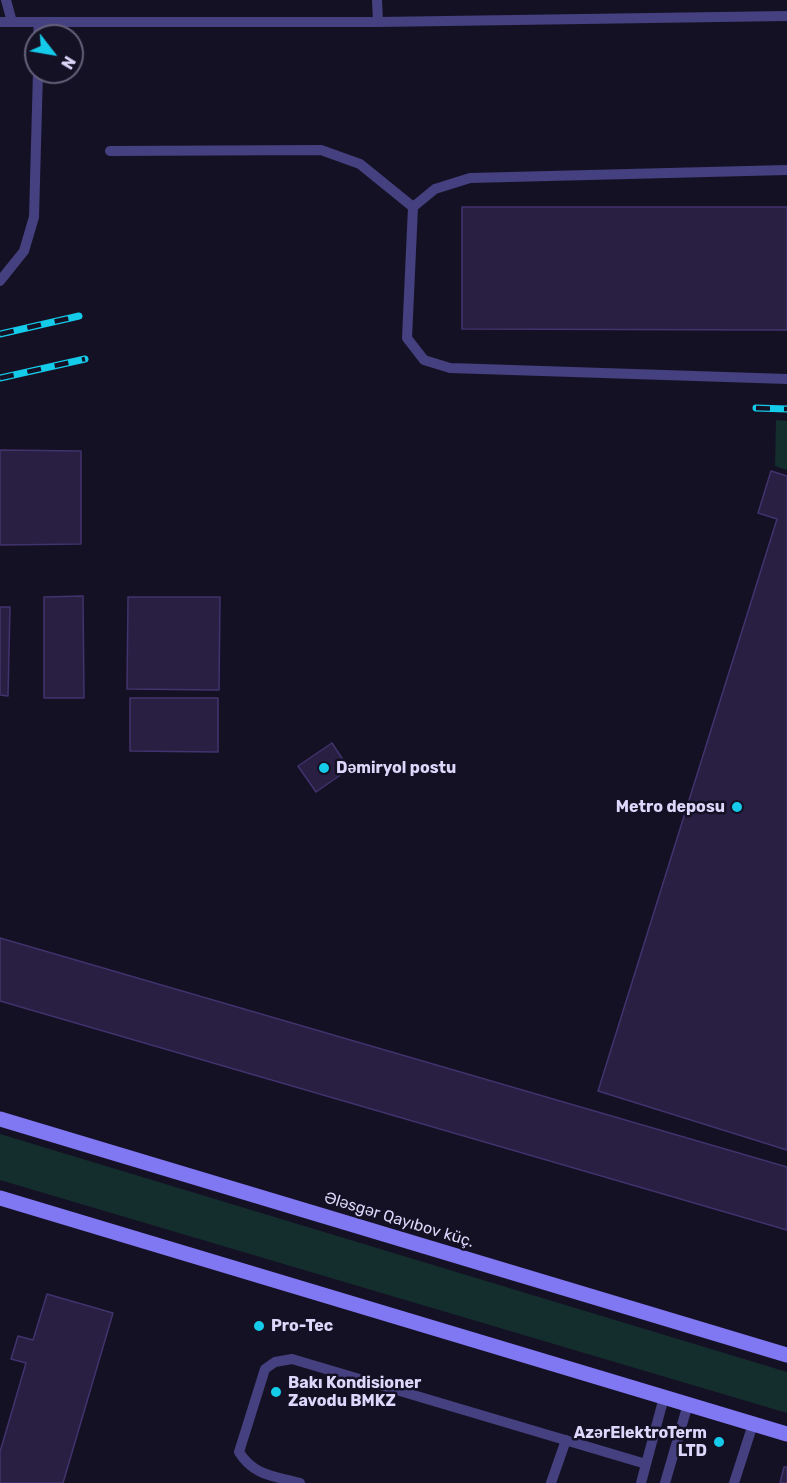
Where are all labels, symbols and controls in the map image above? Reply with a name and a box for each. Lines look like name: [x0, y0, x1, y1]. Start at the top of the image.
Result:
north arrow: [24, 24, 84, 84]
text: N: [57, 53, 79, 72]
place label: Dəmiryol postu: [336, 758, 456, 778]
marker: Dəmiryol postu: [317, 761, 331, 775]
place label: Metro deposu: [616, 797, 725, 817]
marker: Metro deposu: [730, 800, 744, 814]
street label: Ələsgər Qayıbov küç.: [322, 1188, 476, 1252]
place label: Pro-Tec: [271, 1316, 333, 1336]
marker: Pro-Tec: [252, 1319, 266, 1333]
place label: Bakı Kondisioner Zavodu BMKZ: [288, 1373, 421, 1411]
marker: Bakı Kondisioner Zavodu BMKZ: [269, 1385, 283, 1399]
place label: AzərElektroTerm LTD: [574, 1423, 707, 1461]
marker: AzərElektroTerm LTD: [712, 1435, 726, 1449]

